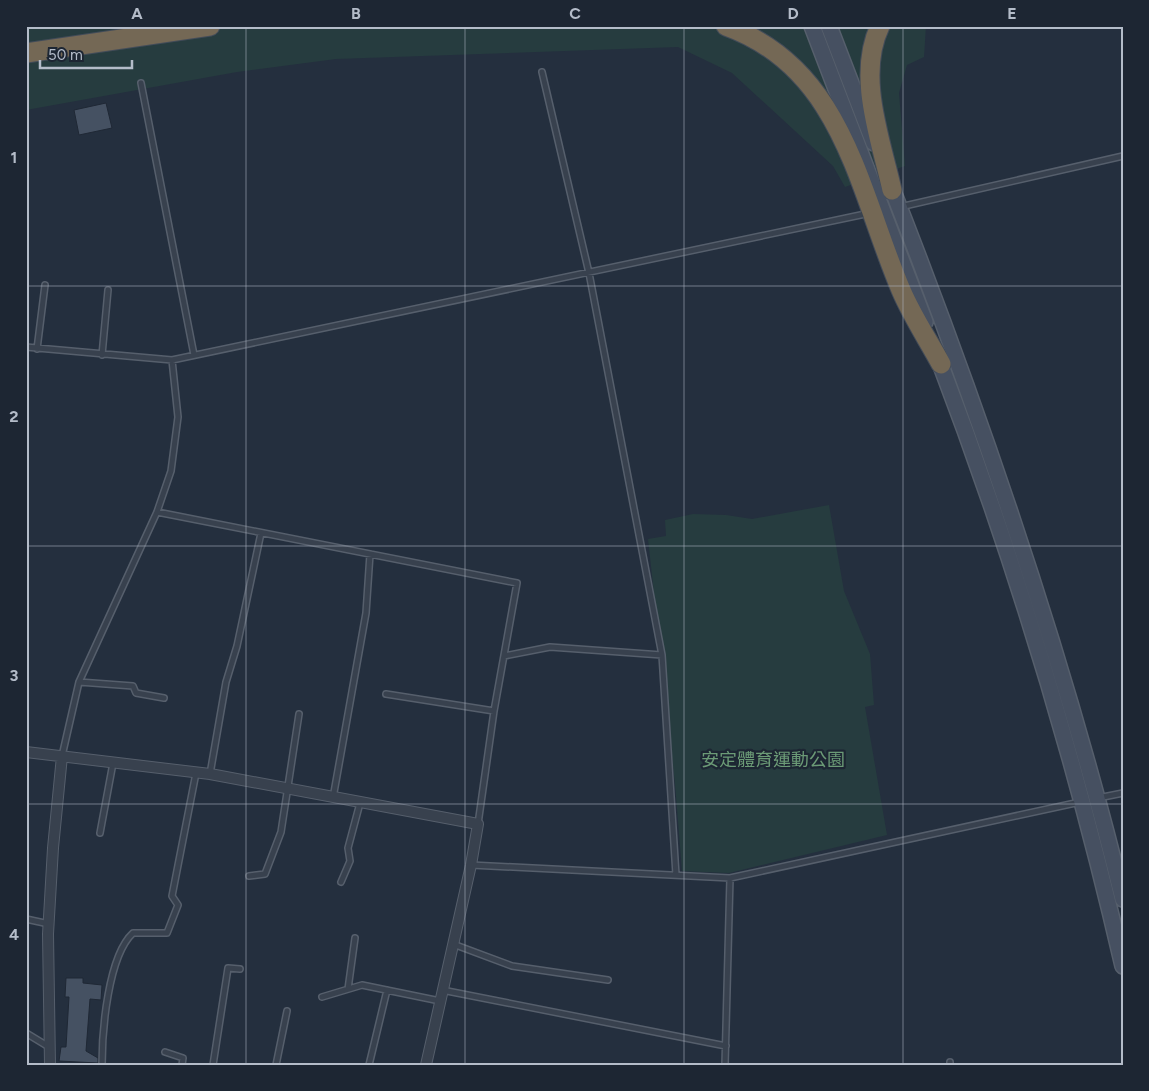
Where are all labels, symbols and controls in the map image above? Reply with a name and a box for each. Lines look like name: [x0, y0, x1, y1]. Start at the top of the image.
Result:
text: A: [131, 4, 143, 23]
text: B: [351, 4, 361, 23]
text: C: [569, 4, 581, 23]
text: D: [787, 4, 799, 23]
text: E: [1007, 4, 1017, 23]
scale bar: [40, 38, 132, 70]
text: 50 m: [48, 46, 83, 64]
text: 1: [11, 148, 17, 167]
text: 2: [9, 407, 19, 426]
text: 3: [10, 666, 19, 685]
park label: 安定體育運動公園: [701, 749, 845, 771]
text: 4: [9, 925, 19, 944]

